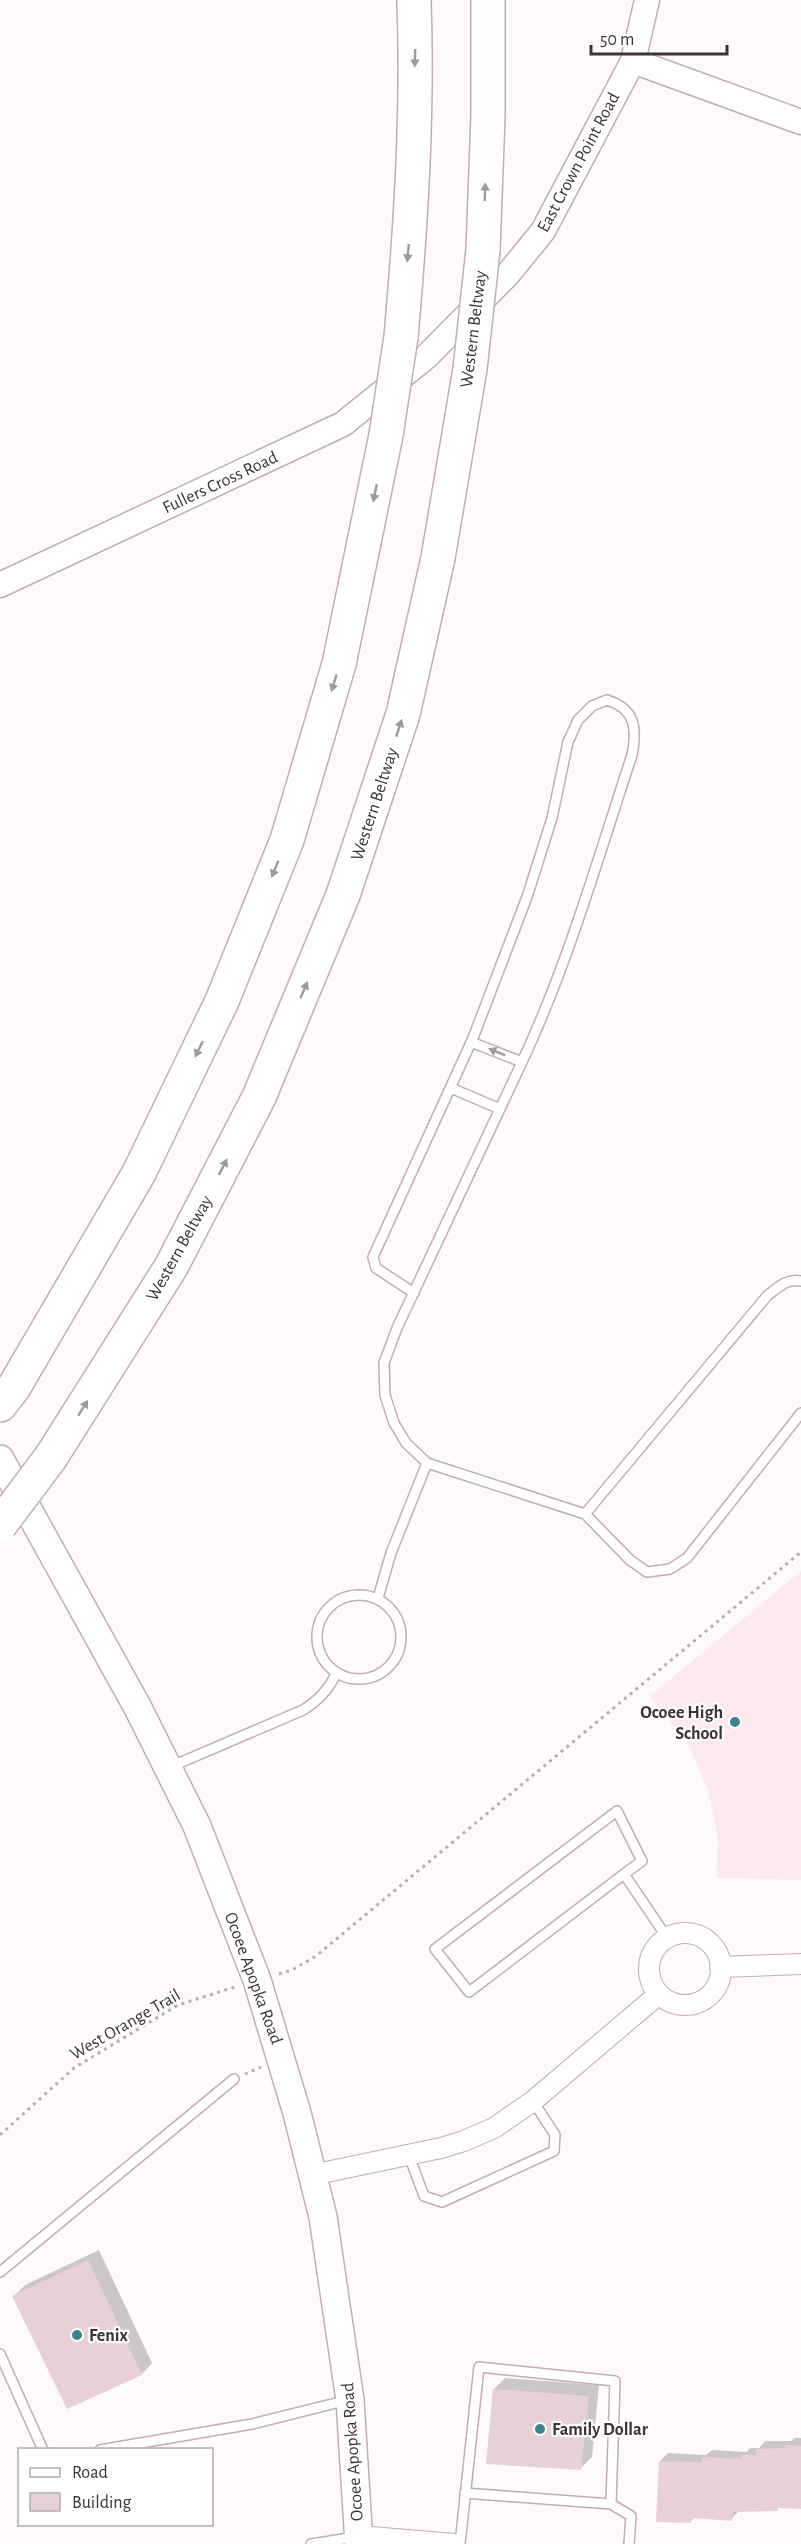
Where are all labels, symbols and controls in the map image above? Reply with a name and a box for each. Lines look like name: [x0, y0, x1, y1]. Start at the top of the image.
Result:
scale bar: [591, 18, 728, 56]
text: 50 m: [600, 31, 634, 49]
one-way arrow: [410, 49, 420, 68]
street label: East Crown Point Road: [534, 90, 623, 235]
one-way arrow: [481, 182, 490, 201]
one-way arrow: [403, 244, 413, 263]
street label: Western Beltway: [458, 269, 490, 389]
street label: Fullers Cross Road: [160, 448, 281, 517]
one-way arrow: [369, 484, 379, 502]
one-way arrow: [329, 674, 338, 692]
one-way arrow: [395, 719, 404, 737]
street label: Western Beltway: [348, 745, 402, 863]
one-way arrow: [270, 860, 279, 878]
one-way arrow: [299, 980, 309, 998]
one-way arrow: [194, 1040, 203, 1057]
one-way arrow: [487, 1047, 505, 1057]
one-way arrow: [218, 1158, 228, 1175]
street label: Western Beltway: [143, 1192, 216, 1304]
one-way arrow: [77, 1400, 88, 1416]
place label: Ocoee High School: [640, 1704, 723, 1743]
marker: Ocoee High School: [728, 1715, 742, 1729]
street label: Ocoee Apopka Road: [221, 1910, 285, 2047]
street label: West Orange Trail: [67, 1986, 184, 2064]
place label: Fenix: [89, 2327, 128, 2345]
marker: Fenix: [70, 2328, 84, 2342]
street label: Ocoee Apopka Road: [339, 2382, 367, 2522]
place label: Family Dollar: [552, 2421, 649, 2439]
marker: Family Dollar: [533, 2422, 547, 2436]
legend: [18, 2448, 213, 2526]
text: Road: [72, 2464, 108, 2482]
text: Building: [72, 2494, 132, 2512]

